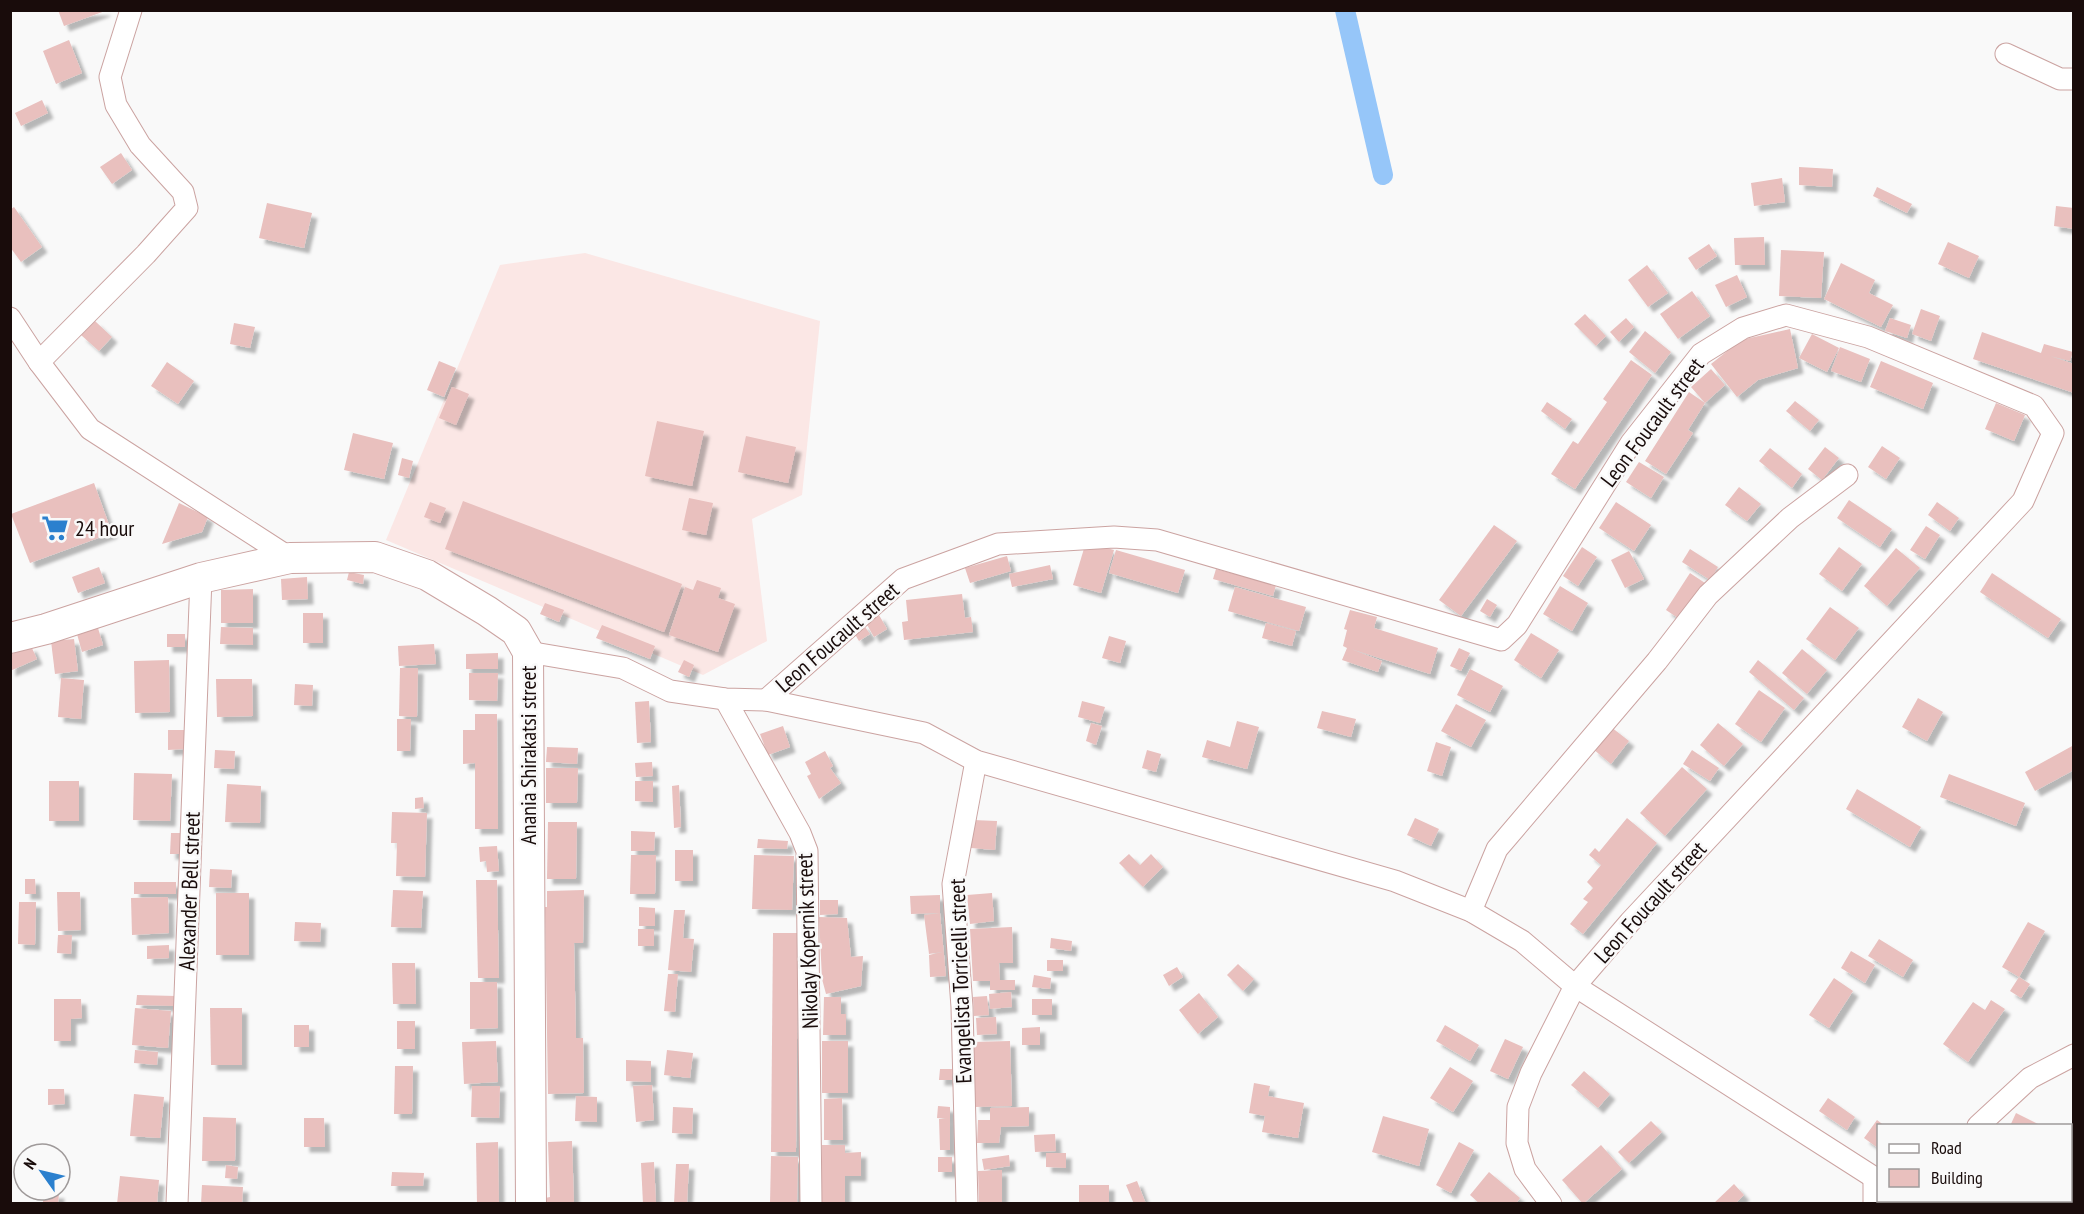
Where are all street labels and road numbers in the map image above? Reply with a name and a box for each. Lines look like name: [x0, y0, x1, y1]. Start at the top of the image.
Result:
street label: Leon Foucault street: [1594, 352, 1710, 492]
street label: Leon Foucault street: [769, 576, 905, 698]
street label: Anania Shirakatsi street: [514, 665, 542, 845]
street label: Alexander Bell street: [172, 811, 206, 971]
street label: Leon Foucault street: [1588, 835, 1712, 969]
street label: Nikolay Kopernik street: [790, 853, 824, 1029]
street label: Evangelista Torricelli street: [942, 878, 978, 1084]

